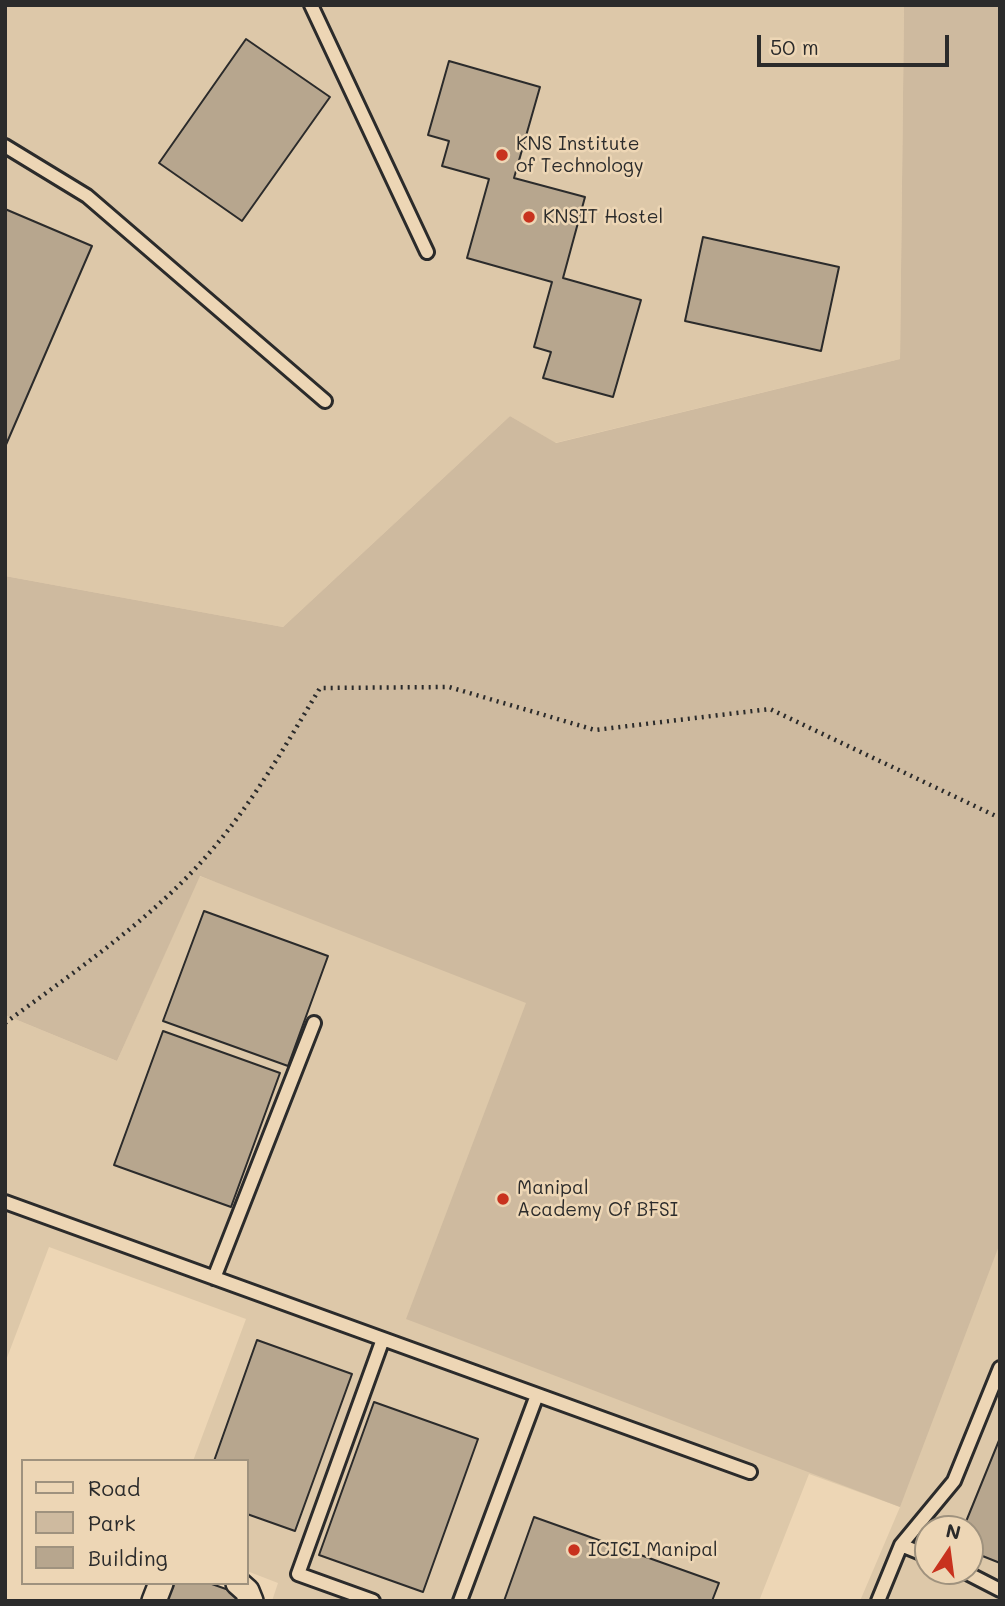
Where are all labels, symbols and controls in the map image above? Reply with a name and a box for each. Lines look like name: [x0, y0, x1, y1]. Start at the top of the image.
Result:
scale bar: [760, 21, 953, 65]
text: 50 m: [770, 33, 819, 60]
place label: KNS Institute of Technology: [516, 133, 644, 177]
marker: KNS Institute of Technology: [494, 147, 510, 163]
place label: KNSIT Hostel: [543, 206, 663, 228]
marker: KNSIT Hostel: [521, 209, 537, 225]
place label: Manipal Academy Of BFSI: [517, 1177, 678, 1221]
marker: Manipal Academy Of BFSI: [495, 1191, 511, 1207]
legend: [21, 1459, 248, 1585]
text: Road: [88, 1474, 140, 1501]
text: Park: [88, 1509, 136, 1536]
north arrow: [914, 1515, 984, 1585]
text: N: [944, 1517, 963, 1545]
place label: ICICI Manipal: [588, 1539, 718, 1561]
marker: ICICI Manipal: [566, 1542, 582, 1558]
text: Building: [88, 1544, 168, 1571]

